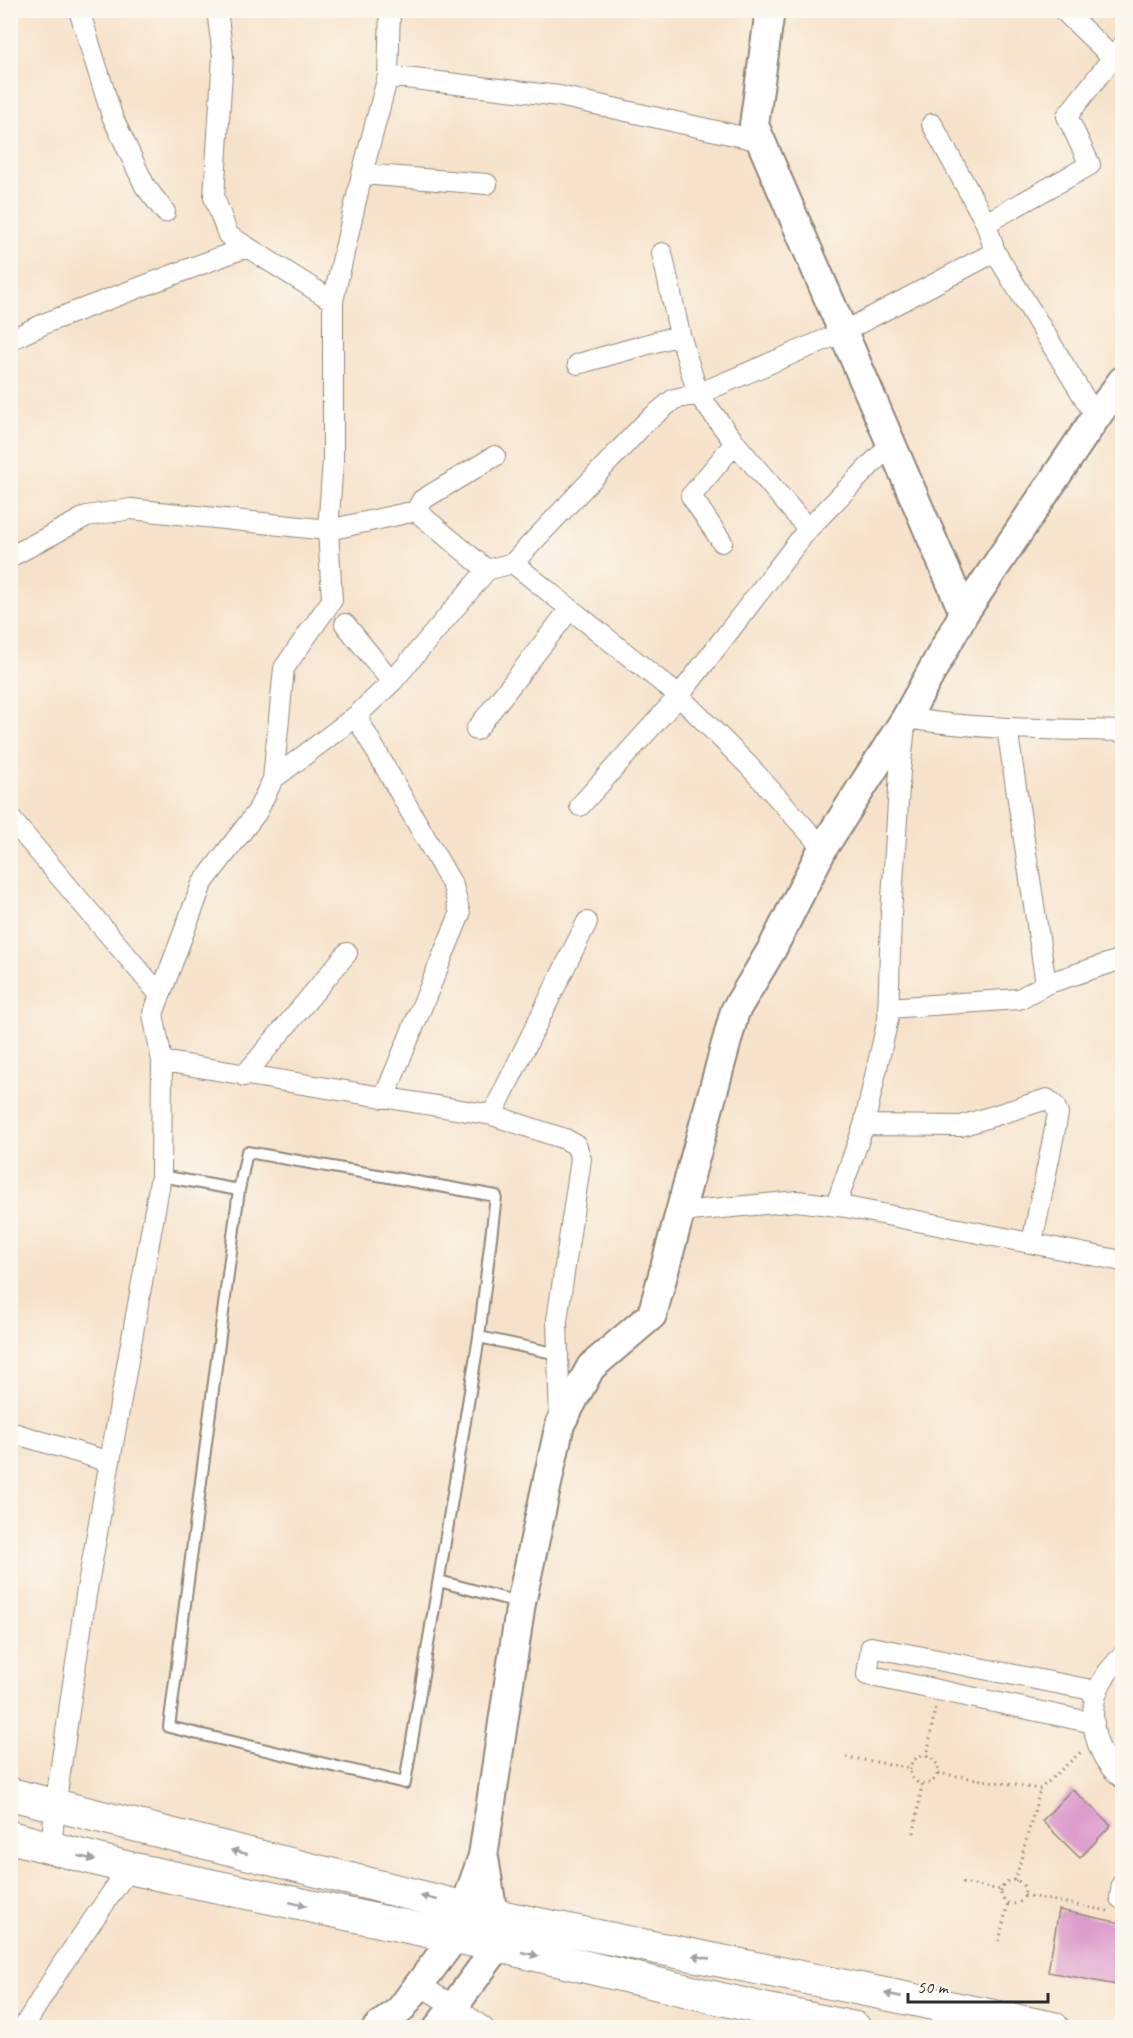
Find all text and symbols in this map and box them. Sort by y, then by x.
one-way arrow [230,1846,249,1856]
one-way arrow [78,1854,97,1863]
one-way arrow [419,1893,438,1902]
one-way arrow [289,1900,307,1910]
one-way arrow [521,1950,540,1959]
one-way arrow [692,1952,711,1961]
scale bar [908,1966,1048,2004]
text: 50 m [917,1976,950,1998]
one-way arrow [883,1990,902,2000]

